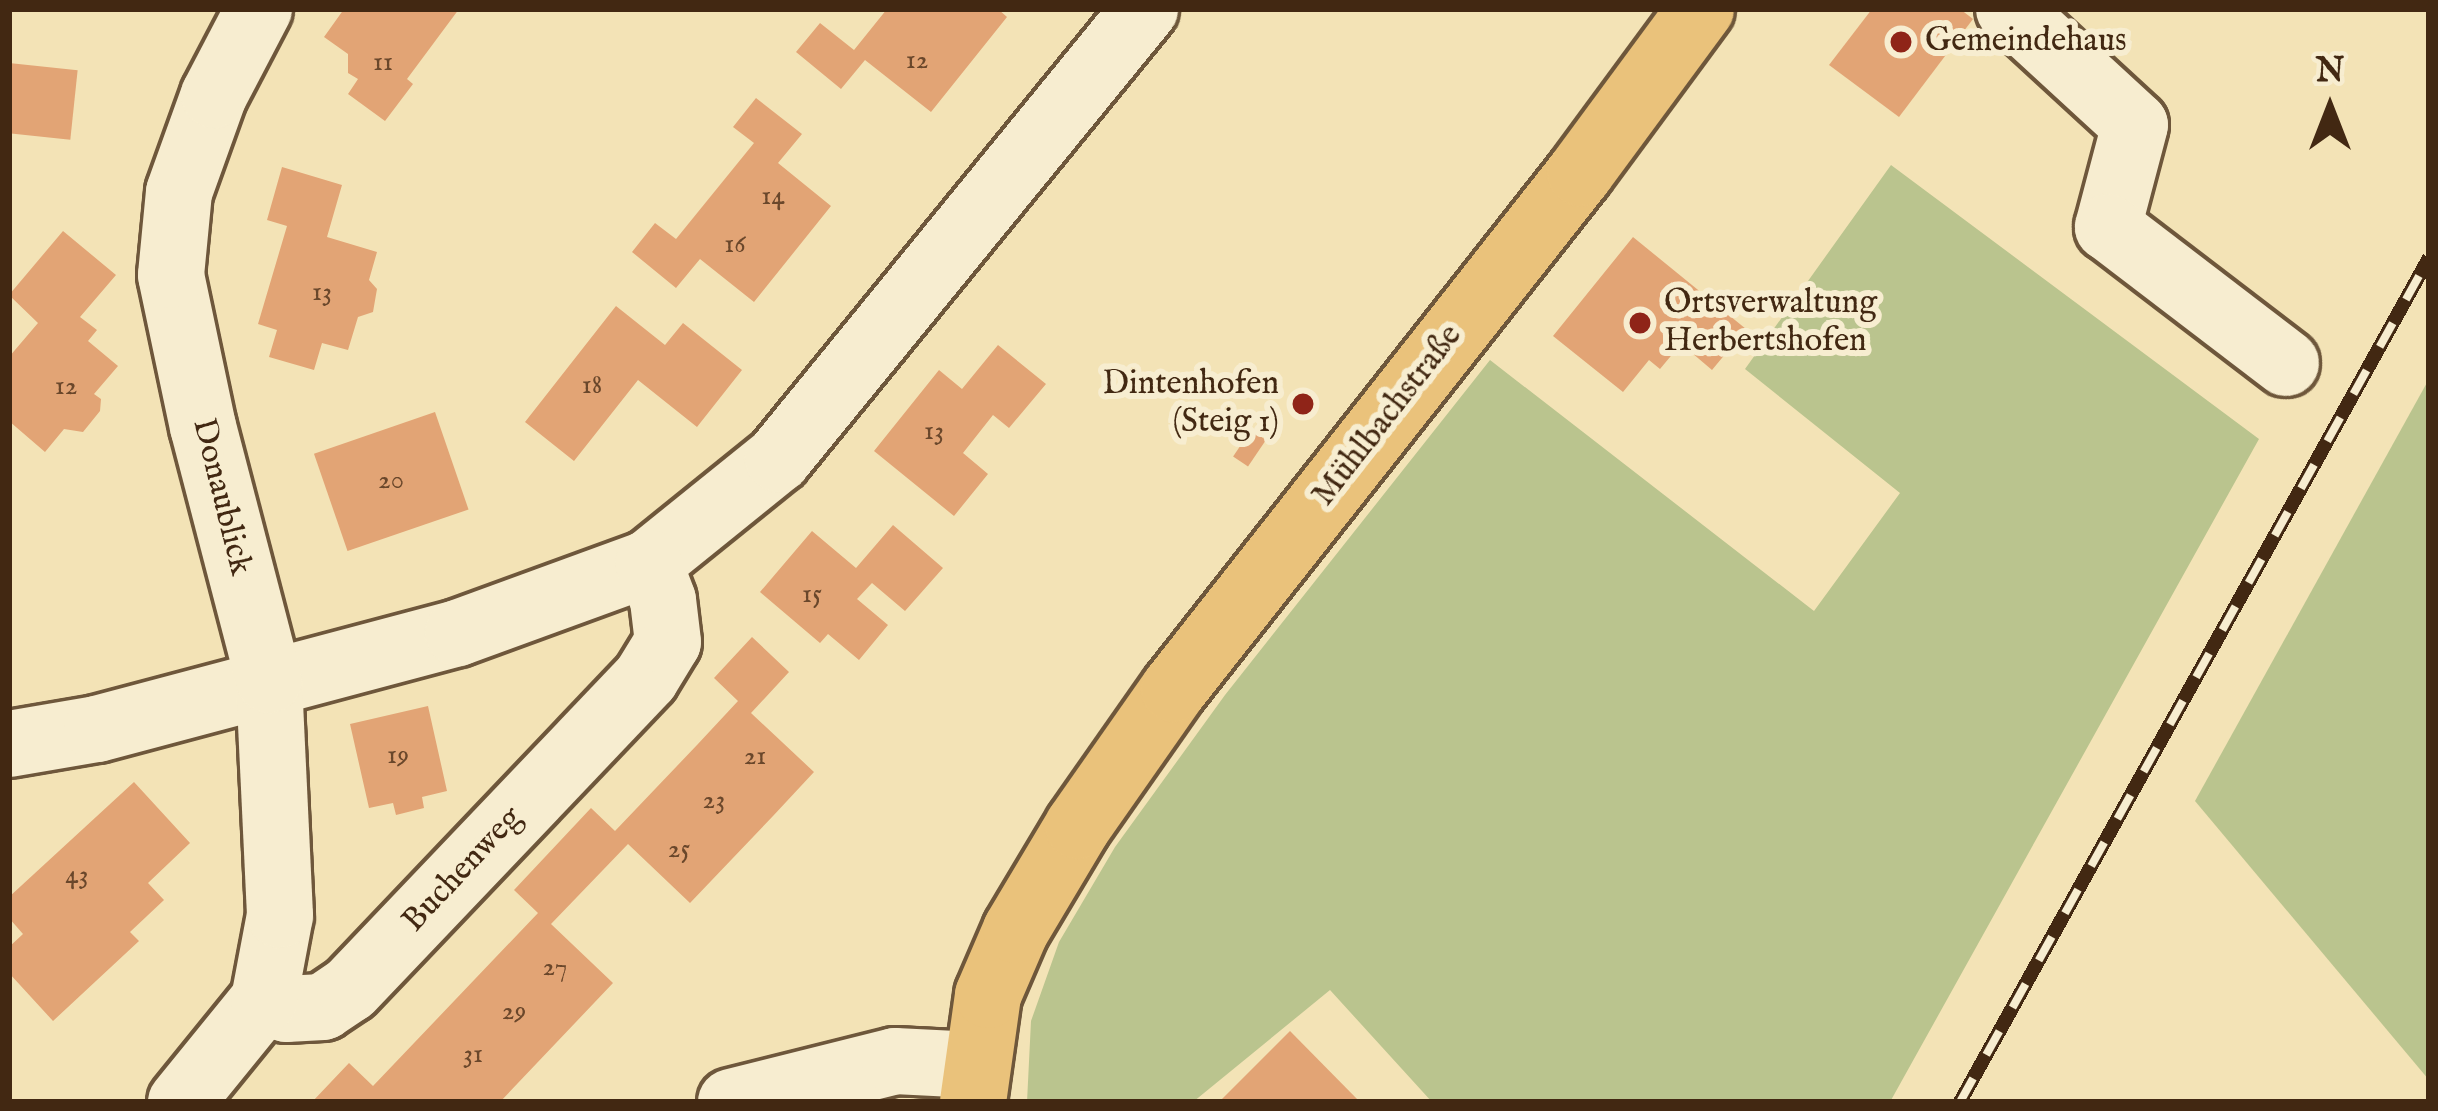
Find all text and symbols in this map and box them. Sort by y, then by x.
place label: Gemeindehaus [1925,22,2127,62]
marker: Gemeindehaus [1888,29,1914,55]
house number: 12 [906,46,928,78]
house number: 11 [373,48,393,80]
north arrow [2270,48,2390,168]
text: N [2316,51,2344,93]
house number: 14 [761,182,785,214]
house number: 16 [724,230,746,262]
house number: 13 [312,278,332,310]
place label: Ortsverwaltung Herbertshofen [1664,284,1877,362]
marker: Ortsverwaltung Herbertshofen [1627,310,1653,336]
street label: Mühlbachstraße [1305,317,1471,515]
place label: Dintenhofen (Steig 1) [1102,365,1279,443]
house number: 18 [582,371,602,403]
house number: 12 [55,372,77,404]
marker: Dintenhofen (Steig 1) [1290,391,1316,417]
street label: Donaublick [182,415,260,579]
house number: 13 [924,417,944,449]
house number: 20 [378,466,404,498]
house number: 15 [802,580,822,612]
house number: 19 [387,741,409,773]
house number: 21 [744,742,766,774]
house number: 23 [703,786,725,818]
street label: Buchenweg [395,799,531,941]
house number: 25 [668,835,690,867]
house number: 43 [65,861,89,893]
house number: 27 [543,953,567,985]
house number: 29 [502,997,526,1029]
house number: 31 [463,1040,483,1072]

